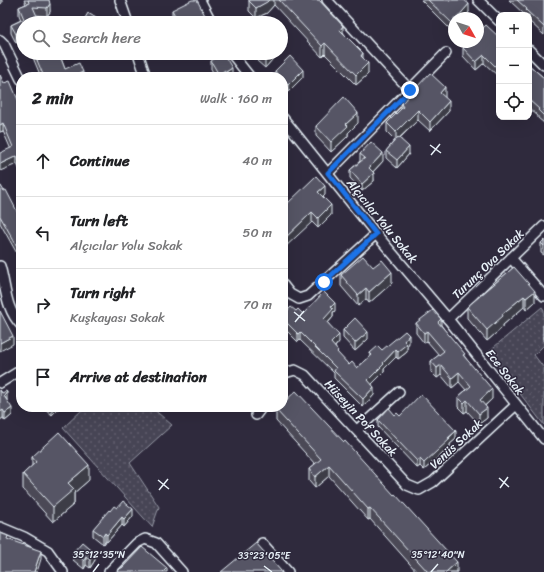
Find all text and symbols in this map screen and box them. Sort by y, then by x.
north arrow [448,12,484,48]
map controls [496,12,532,120]
button: + [496,12,532,48]
search box [16,16,288,60]
text: Search here [62,25,141,51]
icon: search [30,27,52,49]
button: − [496,48,532,84]
route end [401,81,419,99]
text: 2 min [32,83,73,113]
button: locate [496,84,532,120]
text: Walk · 160 m [200,87,272,110]
text: Continue [70,148,130,174]
text: 40 m [242,149,272,172]
icon: ahead [32,150,54,172]
street label: Alçıcılar Yolu Sokak [340,173,424,269]
text: Turn left [70,208,128,234]
text: 50 m [242,221,272,244]
icon: left [32,222,54,244]
street label: Turunç Ova Sokak [447,223,530,305]
text: Alçıcılar Yolu Sokak [70,234,183,257]
route start [315,273,333,291]
text: Turn right [70,280,135,306]
text: 70 m [243,293,272,316]
icon: right [32,294,54,316]
text: Kuşkayası Sokak [70,306,165,329]
street label: Ece Sokak [480,344,530,400]
text: Arrive at destination [70,364,207,390]
icon: arrive [32,366,54,388]
street label: Hüseyin Pof Sokak [319,374,403,462]
street label: Venüs Sokak [424,413,488,475]
text: 35°12'35"N [73,546,125,564]
text: 35°12'40"N [411,546,465,564]
text: 33°23'05"E [238,547,292,565]

